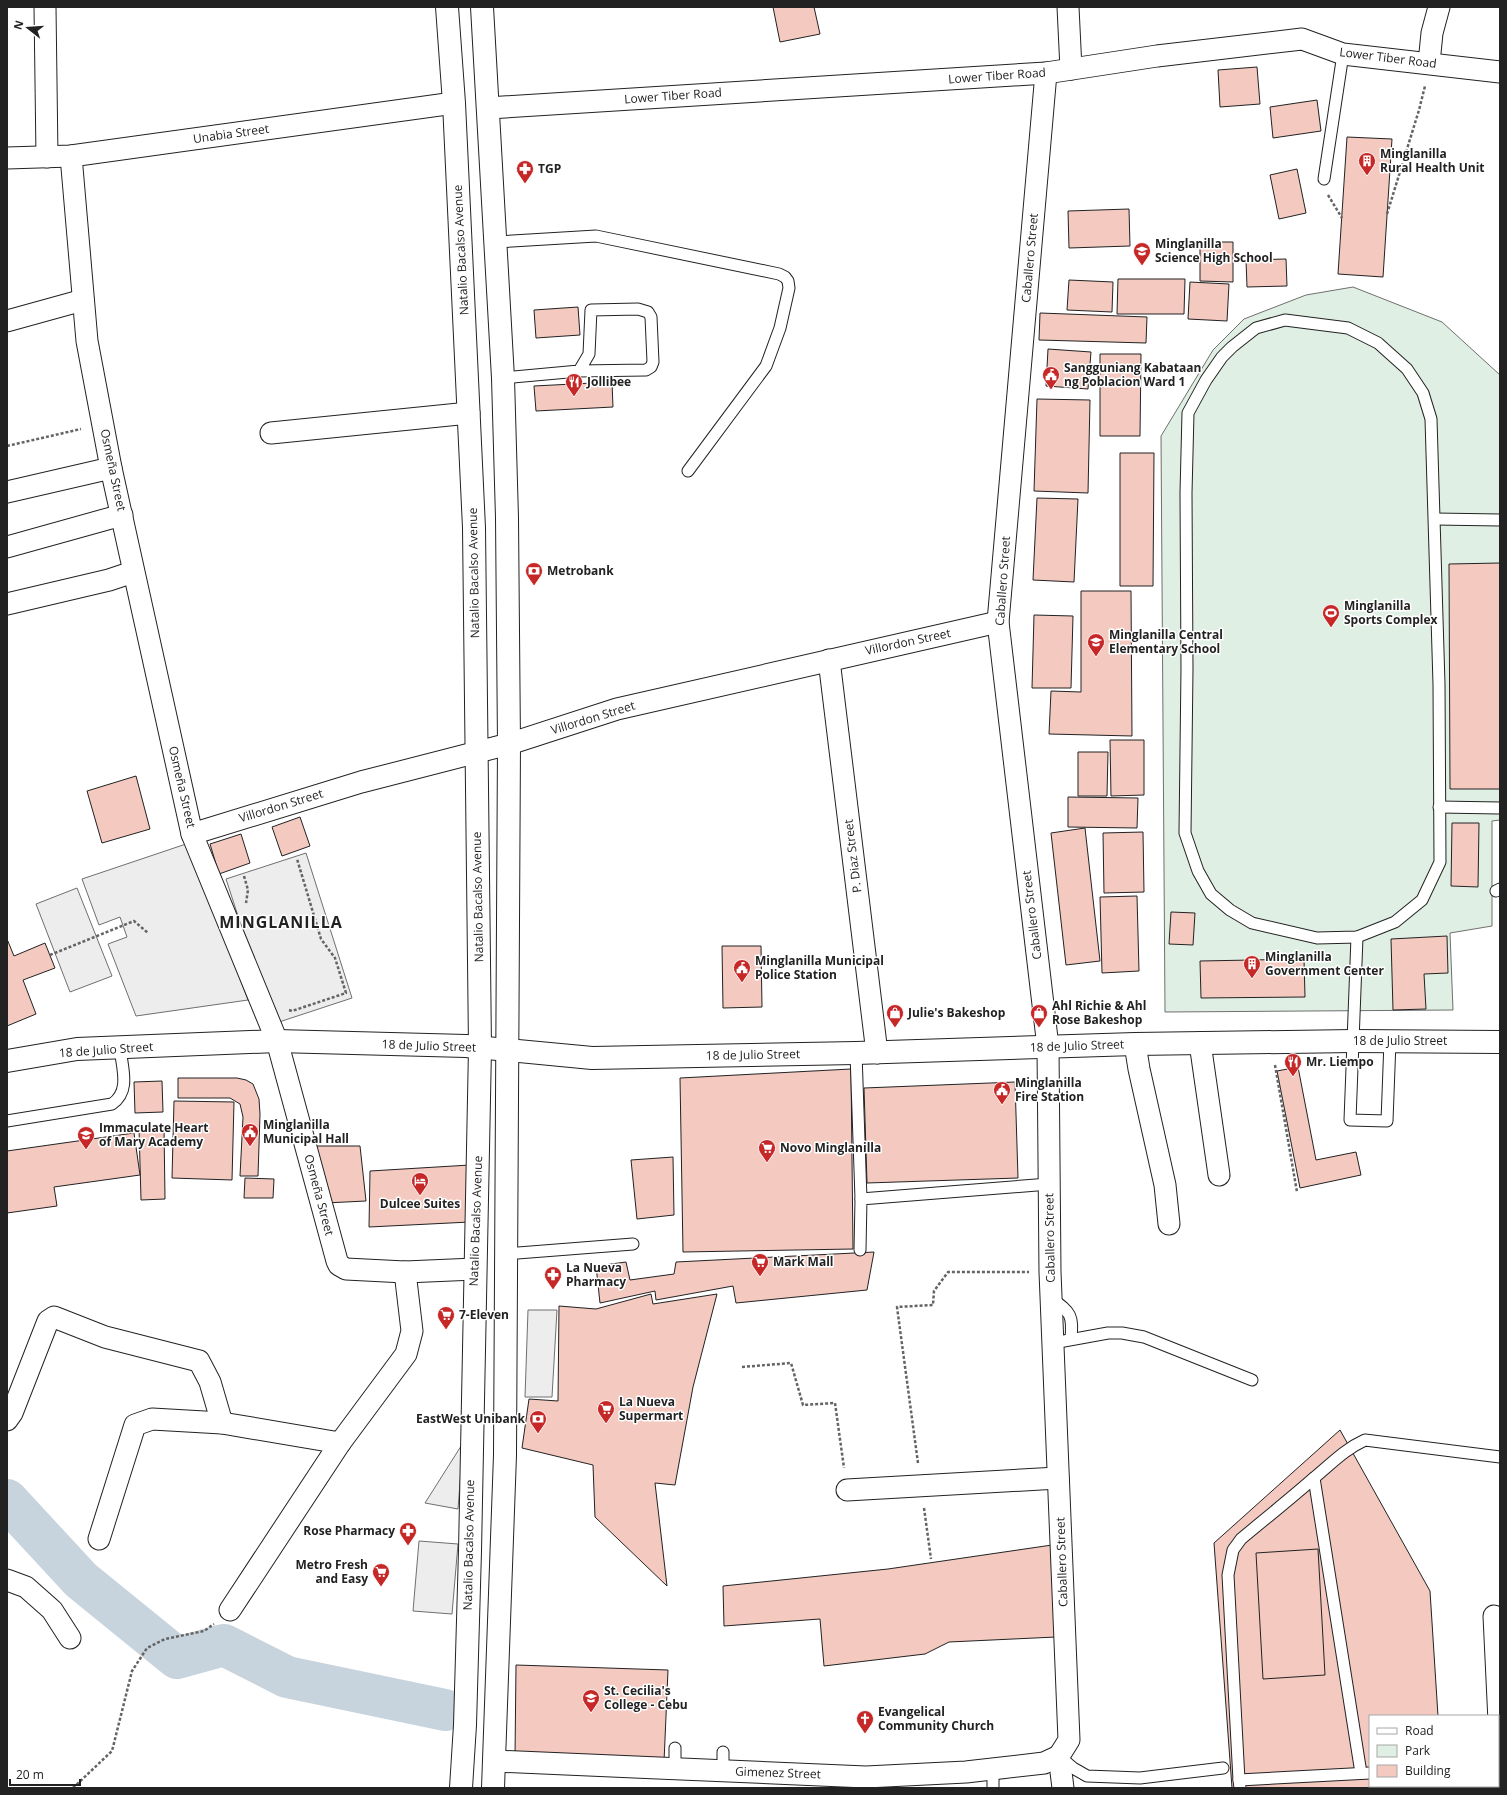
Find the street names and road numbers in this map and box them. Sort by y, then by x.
street label: Lower Tiber Road [1338,43,1438,72]
street label: Lower Tiber Road [948,64,1046,87]
street label: Lower Tiber Road [624,84,722,107]
street label: Unabia Street [192,120,270,147]
street label: Natalio Bacalso Avenue [449,184,472,316]
street label: Caballero Street [1017,212,1042,303]
street label: Osmeña Street [96,427,130,513]
street label: Natalio Bacalso Avenue [464,507,483,639]
street label: Caballero Street [991,536,1014,626]
street label: Villordon Street [864,624,952,659]
street label: Villordon Street [549,697,637,738]
street label: Osmeña Street [165,744,200,830]
street label: Villordon Street [237,785,325,826]
street label: P. Diaz Street [840,818,865,894]
street label: Natalio Bacalso Avenue [468,831,487,963]
street label: Caballero Street [1018,869,1045,961]
street label: 18 de Julio Street [1353,1032,1447,1049]
street label: 18 de Julio Street [381,1035,477,1056]
street label: 18 de Julio Street [1029,1035,1125,1056]
street label: 18 de Julio Street [58,1038,154,1061]
street label: 18 de Julio Street [706,1045,800,1064]
street label: Osmeña Street [300,1152,339,1237]
street label: Natalio Bacalso Avenue [465,1155,486,1287]
street label: Caballero Street [1040,1193,1059,1283]
street label: Natalio Bacalso Avenue [459,1479,478,1611]
street label: Caballero Street [1051,1517,1072,1607]
street label: Gimenez Street [735,1763,821,1782]

